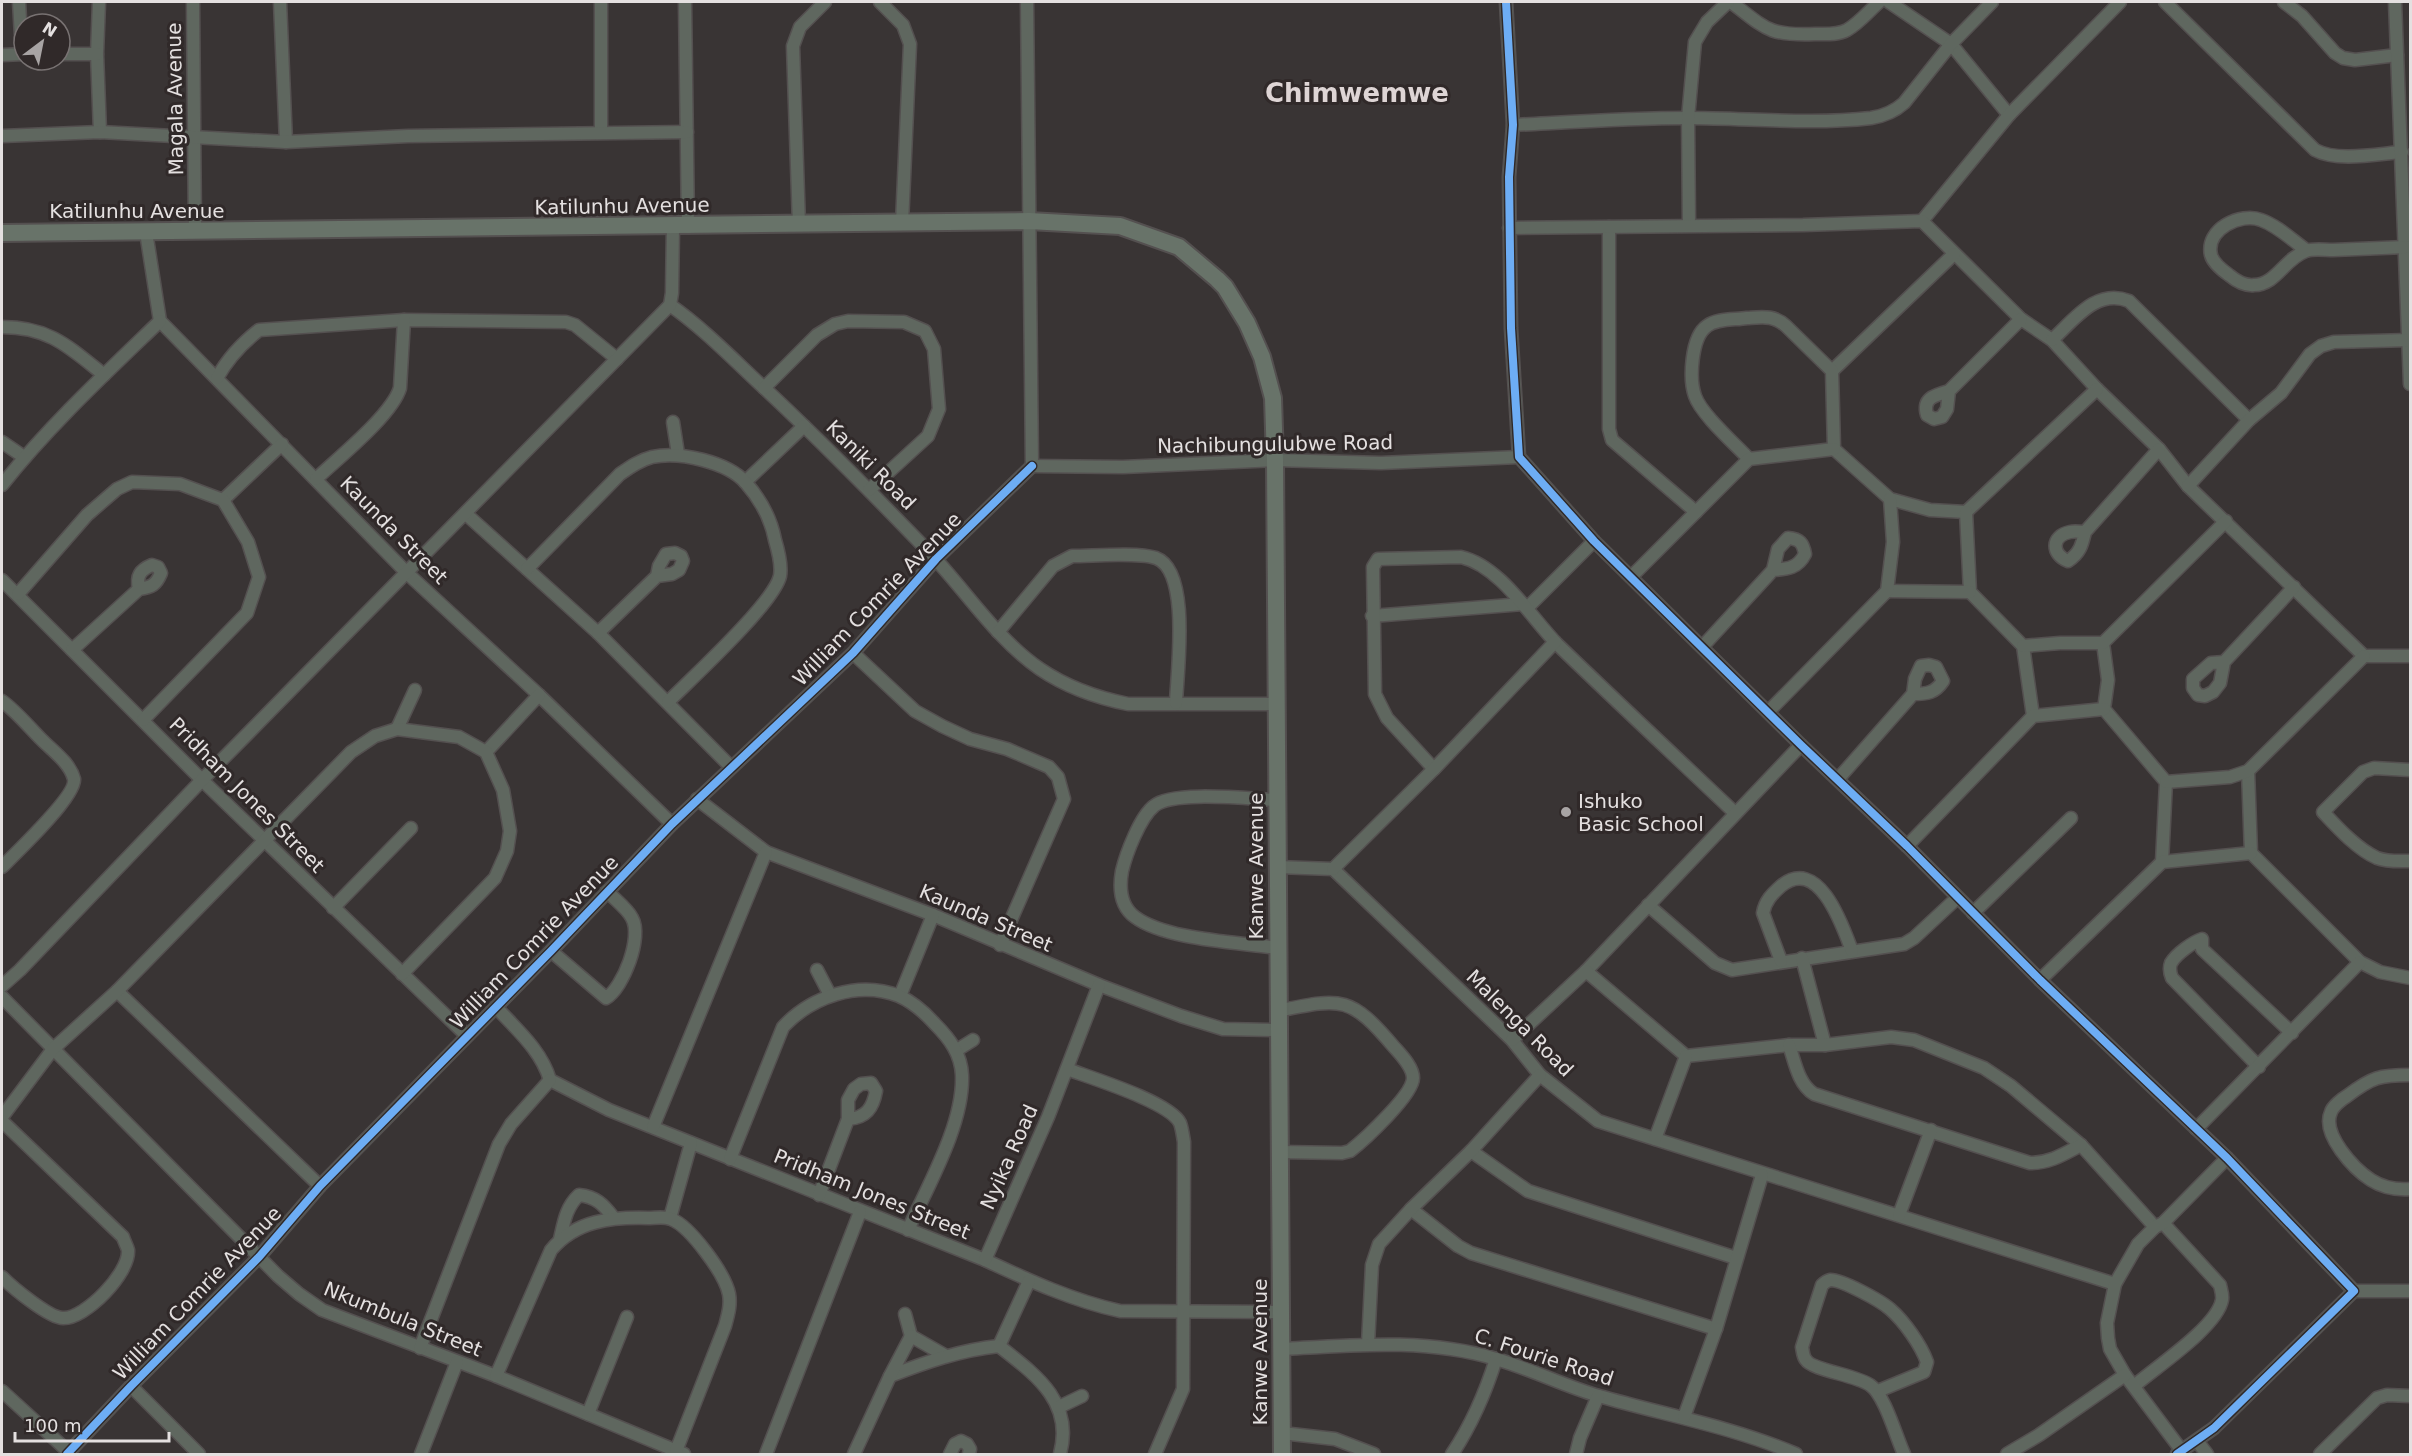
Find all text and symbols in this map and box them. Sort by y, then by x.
north arrow [12,12,72,72]
text: N [39,18,60,41]
street label: Magala Avenue [162,22,188,176]
district label: Chimwemwe [1265,78,1449,108]
street label: Katilunhu Avenue [534,192,710,220]
street label: Katilunhu Avenue [49,199,225,223]
street label: Kaniki Road [821,415,921,515]
street label: Nachibungulubwe Road [1157,430,1393,458]
street label: Kaunda Street [335,471,453,589]
street label: William Comrie Avenue [788,507,966,691]
street label: Pridham Jones Street [164,712,330,878]
place label: Ishuko Basic School [1578,789,1704,836]
street label: Kanwe Avenue [1244,792,1268,940]
marker: Ishuko Basic School [1559,805,1573,819]
street label: William Comrie Avenue [445,850,623,1034]
street label: Kaunda Street [916,879,1056,957]
street label: Malenga Road [1461,964,1579,1082]
street label: Nyika Road [975,1101,1043,1213]
street label: Pridham Jones Street [770,1144,974,1244]
street label: William Comrie Avenue [108,1201,286,1385]
street label: Nkumbula Street [320,1276,486,1362]
street label: Kanwe Avenue [1248,1278,1272,1426]
street label: C. Fourie Road [1471,1323,1617,1391]
scale bar [15,1405,170,1443]
text: 100 m [24,1415,82,1436]

